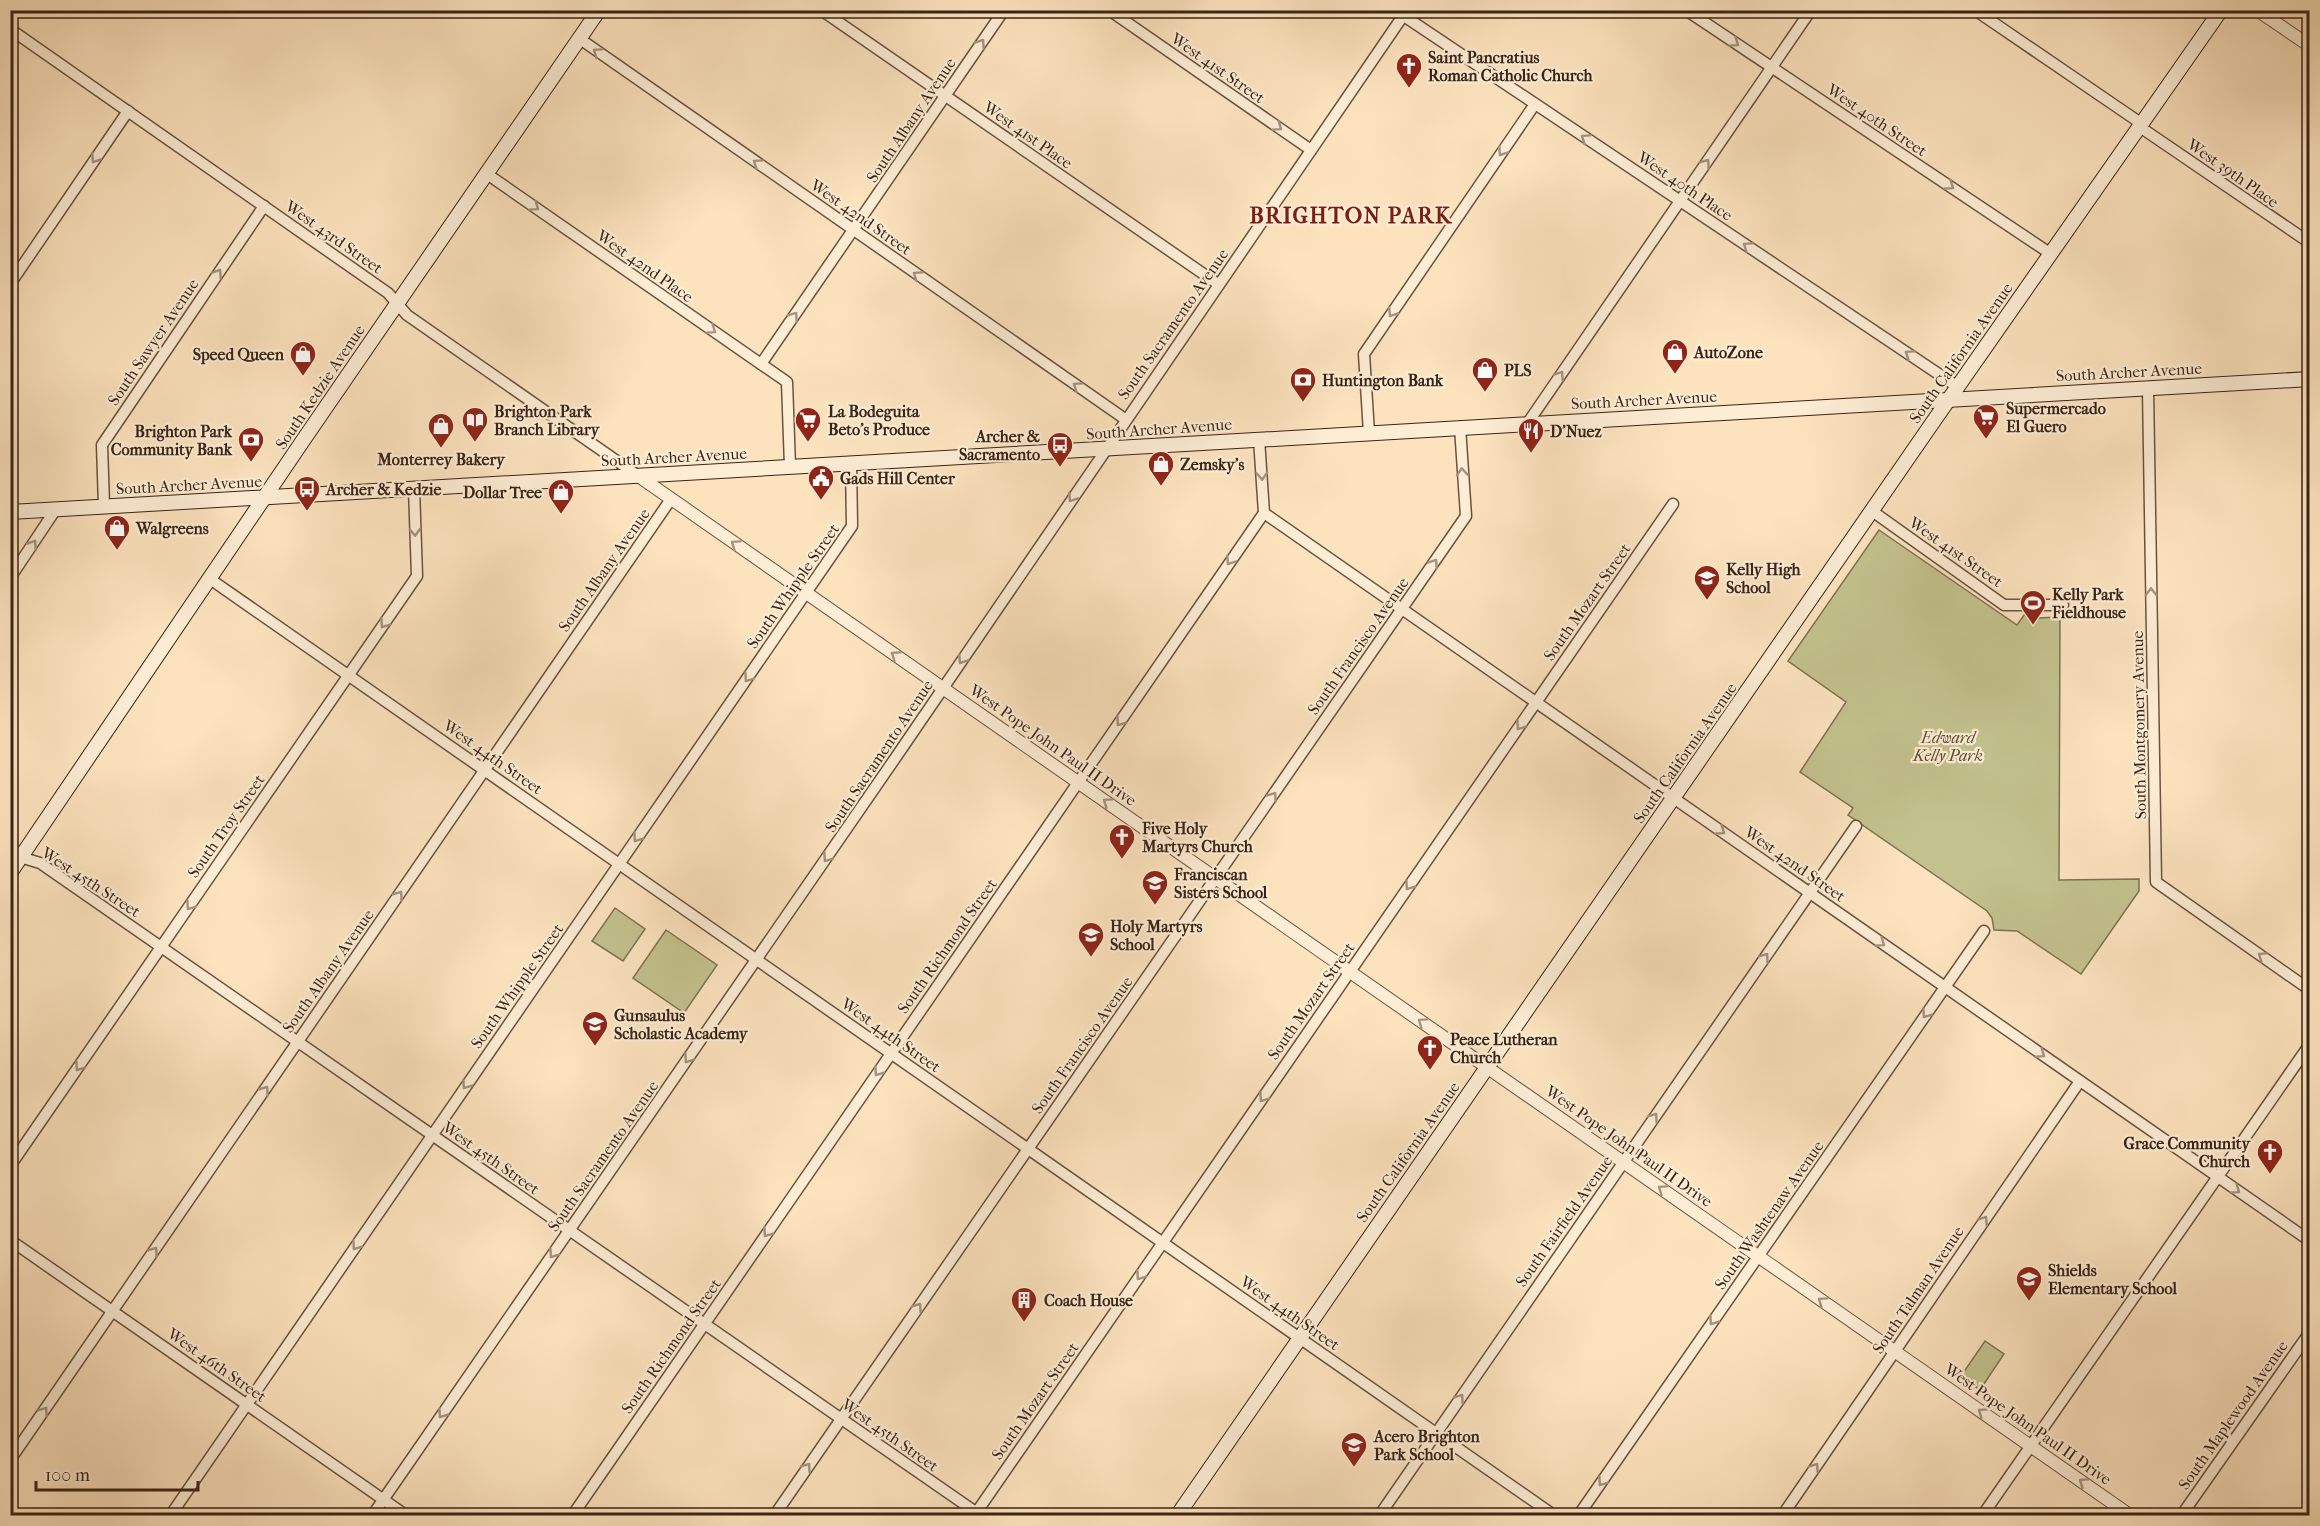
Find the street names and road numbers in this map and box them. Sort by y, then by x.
street label: West 41st Street [1167,28,1269,108]
street label: South Albany Avenue [862,54,960,186]
street label: West 40th Street [1823,79,1931,161]
street label: West 41st Place [979,97,1076,173]
street label: West 39th Place [2183,134,2282,212]
street label: West 40th Place [1633,147,1736,225]
street label: West 42nd Street [806,175,915,259]
street label: West 43rd Street [281,196,387,278]
street label: West 42nd Place [592,225,697,306]
street label: South Sacramento Avenue [1114,245,1232,403]
street label: South Sawyer Avenue [104,275,202,409]
street label: South California Avenue [1905,279,2017,427]
street label: South Kedzie Avenue [271,321,369,453]
street label: South Archer Avenue [2056,359,2203,385]
street label: South Archer Avenue [1571,387,1718,413]
street label: South Archer Avenue [1085,414,1233,444]
street label: South Archer Avenue [601,444,748,470]
street label: South Archer Avenue [116,472,263,498]
street label: South Albany Avenue [554,505,654,635]
street label: West 41st Street [1905,512,2007,592]
street label: South Whipple Street [743,520,843,652]
street label: South Mozart Street [1539,540,1635,664]
street label: South Francisco Avenue [1303,574,1413,718]
street label: South Montgomery Avenue [2128,630,2150,820]
street label: South Sacramento Avenue [821,676,937,836]
street label: South California Avenue [1629,679,1741,827]
street label: West Pope John Paul II Drive [965,680,1140,810]
street label: West 44th Street [439,715,547,798]
street label: South Troy Street [183,771,269,881]
street label: West 42nd Street [1740,822,1849,906]
street label: West 45th Street [37,842,144,921]
street label: South Richmond Street [893,875,1001,1017]
street label: South Albany Avenue [278,906,378,1036]
street label: South Whipple Street [467,920,567,1052]
street label: South Mozart Street [1263,939,1359,1063]
street label: South Francisco Avenue [1027,973,1137,1117]
street label: West 44th Street [837,993,945,1076]
street label: South Sacramento Avenue [544,1077,662,1235]
street label: South California Avenue [1352,1078,1464,1226]
street label: West Pope John Paul II Drive [1541,1081,1716,1211]
street label: West 45th Street [438,1117,543,1199]
street label: South Washtenaw Avenue [1710,1137,1828,1293]
street label: South Fairfield Avenue [1512,1152,1616,1290]
street label: South Talman Avenue [1868,1223,1968,1357]
street label: West 44th Street [1236,1271,1344,1354]
street label: South Richmond Street [617,1275,725,1417]
street label: West 46th Street [163,1323,270,1406]
street label: South Maplewood Avenue [2174,1337,2292,1493]
street label: South Mozart Street [987,1339,1083,1463]
street label: West Pope John Paul II Drive [1940,1359,2115,1489]
street label: West 45th Street [837,1394,942,1476]

